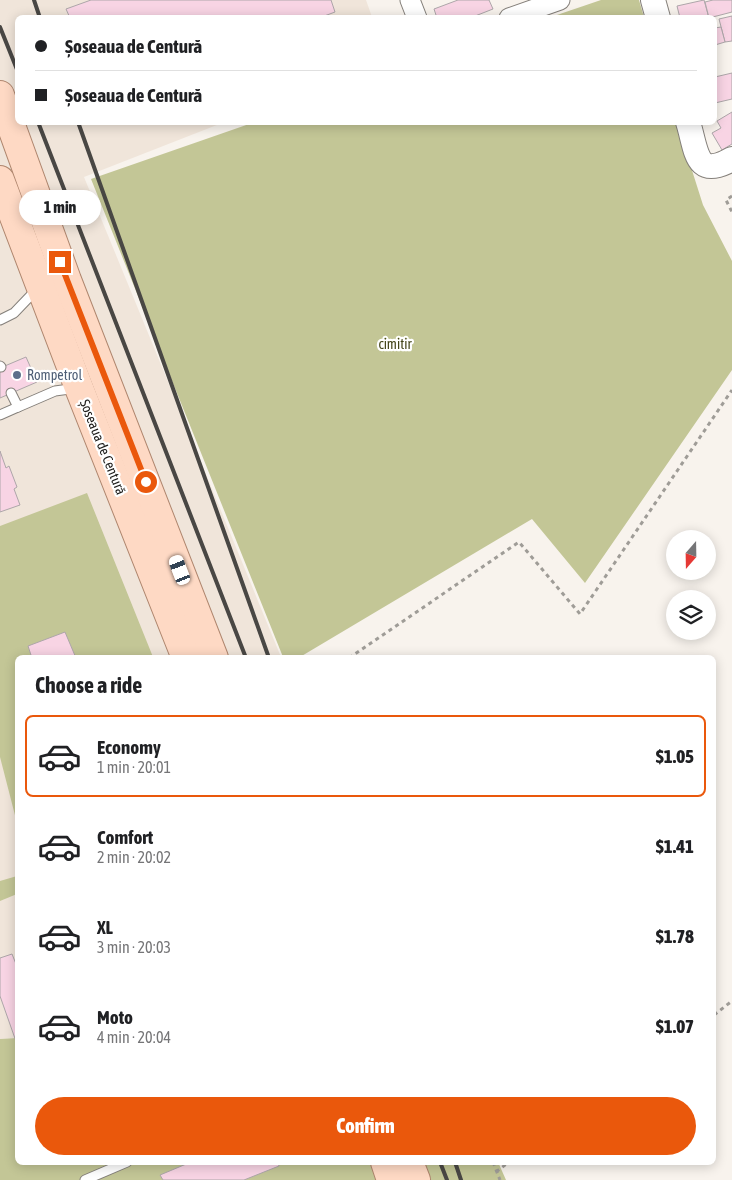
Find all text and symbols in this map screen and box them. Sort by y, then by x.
text: Șoseaua de Centură [65,35,202,57]
text: Șoseaua de Centură [65,84,202,106]
callout: 1 min [19,190,101,224]
text: 1 min [44,198,76,216]
route end [49,251,71,273]
park label: cimitir [378,336,412,352]
place label: Rompetrol [27,367,82,383]
marker: Rompetrol [11,369,23,381]
street label: Șoseaua de Centură [77,397,129,497]
route start [135,471,157,493]
north arrow [666,530,716,580]
map controls [666,530,716,640]
car [167,553,192,587]
button: layers [666,590,716,640]
text: Choose a ride [35,672,142,698]
icon: car [37,734,82,779]
text: Economy [97,736,161,758]
text: $1.05 [656,745,694,767]
text: 1 min · 20:01 [97,758,171,776]
icon: car [37,824,82,869]
text: Comfort [97,826,153,848]
text: $1.41 [656,835,694,857]
text: 2 min · 20:02 [97,848,171,866]
icon: car [37,914,82,959]
text: XL [97,916,113,938]
text: $1.78 [656,925,694,947]
text: 3 min · 20:03 [97,938,171,956]
icon: car [37,1004,82,1049]
text: Moto [97,1006,133,1028]
text: $1.07 [656,1015,694,1037]
text: 4 min · 20:04 [97,1028,171,1046]
button: Confirm [35,1097,696,1155]

